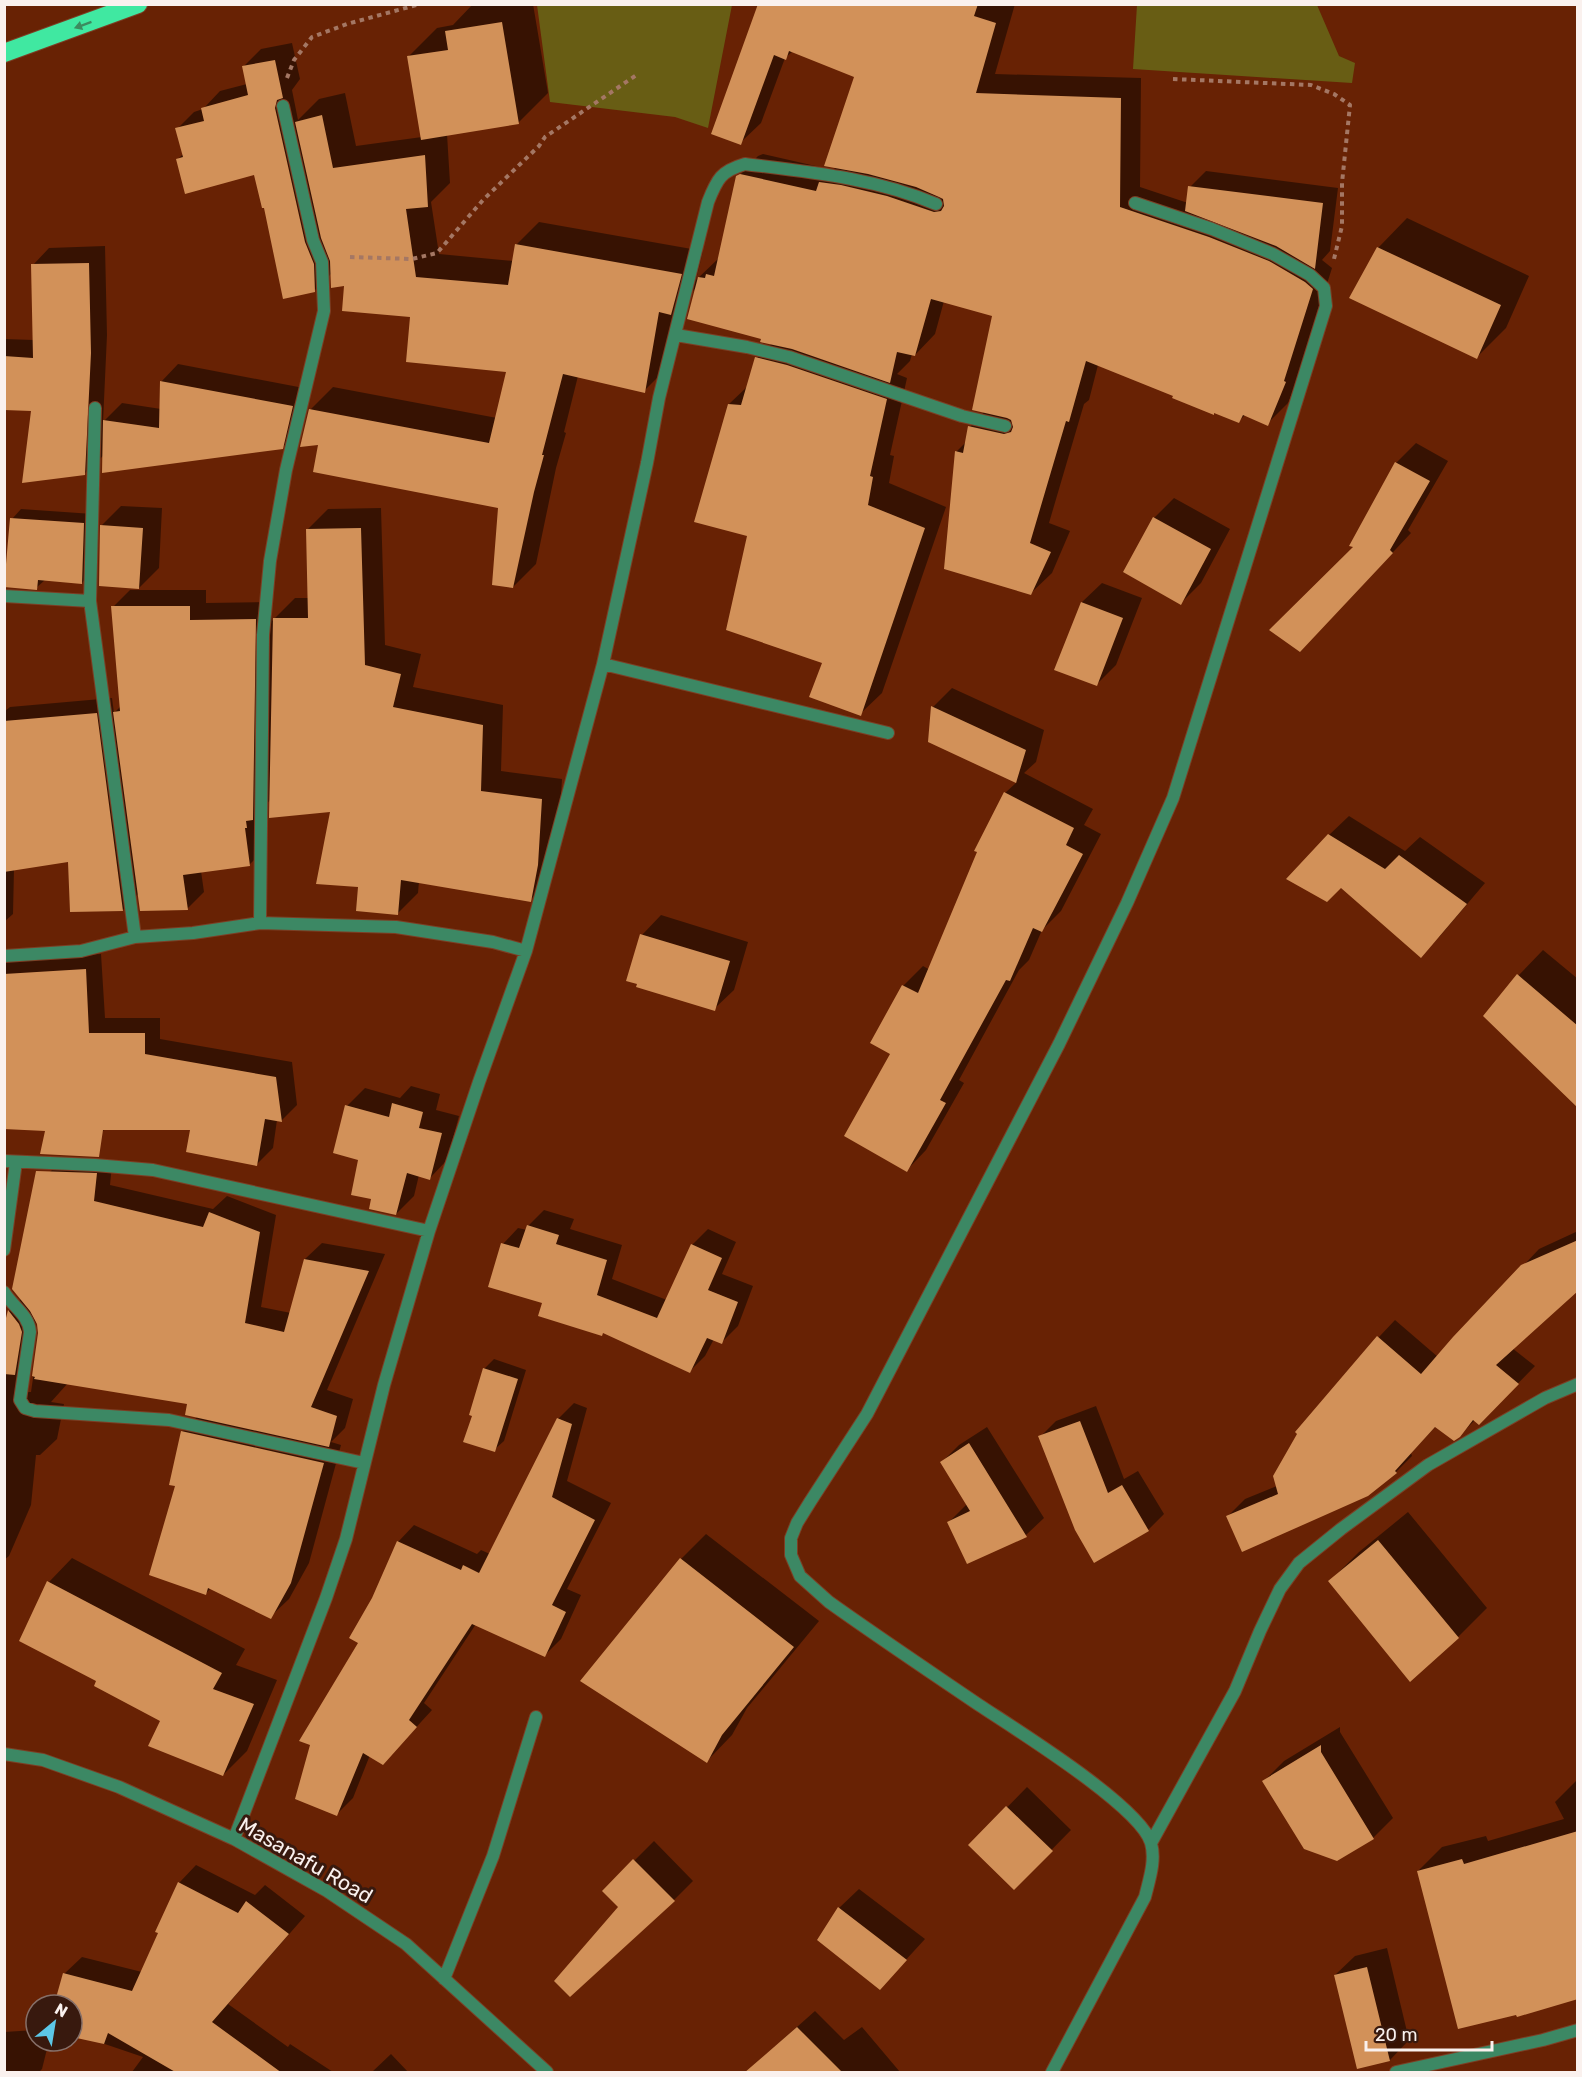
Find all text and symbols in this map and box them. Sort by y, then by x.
one-way arrow [74,20,92,30]
street label: Masanafu Road [235,1812,377,1908]
north arrow [24,1993,84,2053]
text: N [52,1999,71,2022]
scale bar [1366,2014,1492,2052]
text: 20 m [1375,2024,1417,2046]

